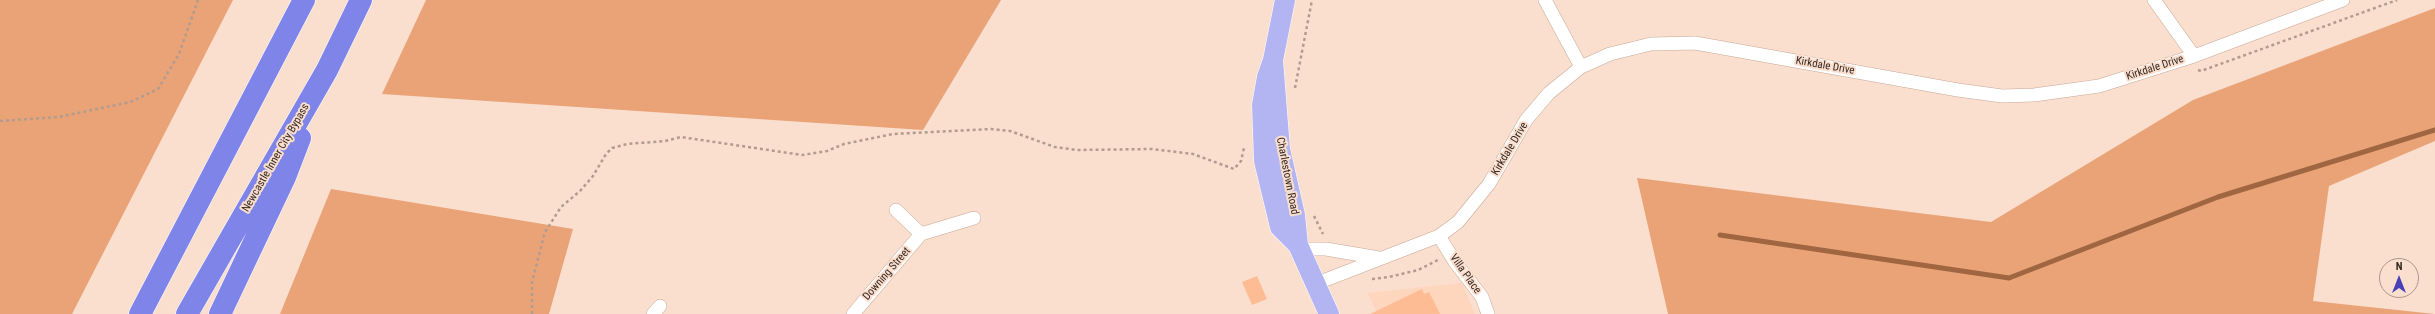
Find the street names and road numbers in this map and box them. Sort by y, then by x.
street label: Kirkdale Drive [2125,53,2185,83]
street label: Kirkdale Drive [1795,54,1855,78]
street label: Newcastle Inner City Bypass [240,102,312,214]
street label: Kirkdale Drive [1489,120,1531,178]
street label: Charlestown Road [1273,136,1301,216]
street label: Downing Street [860,245,914,303]
street label: Villa Place [1446,252,1484,296]

